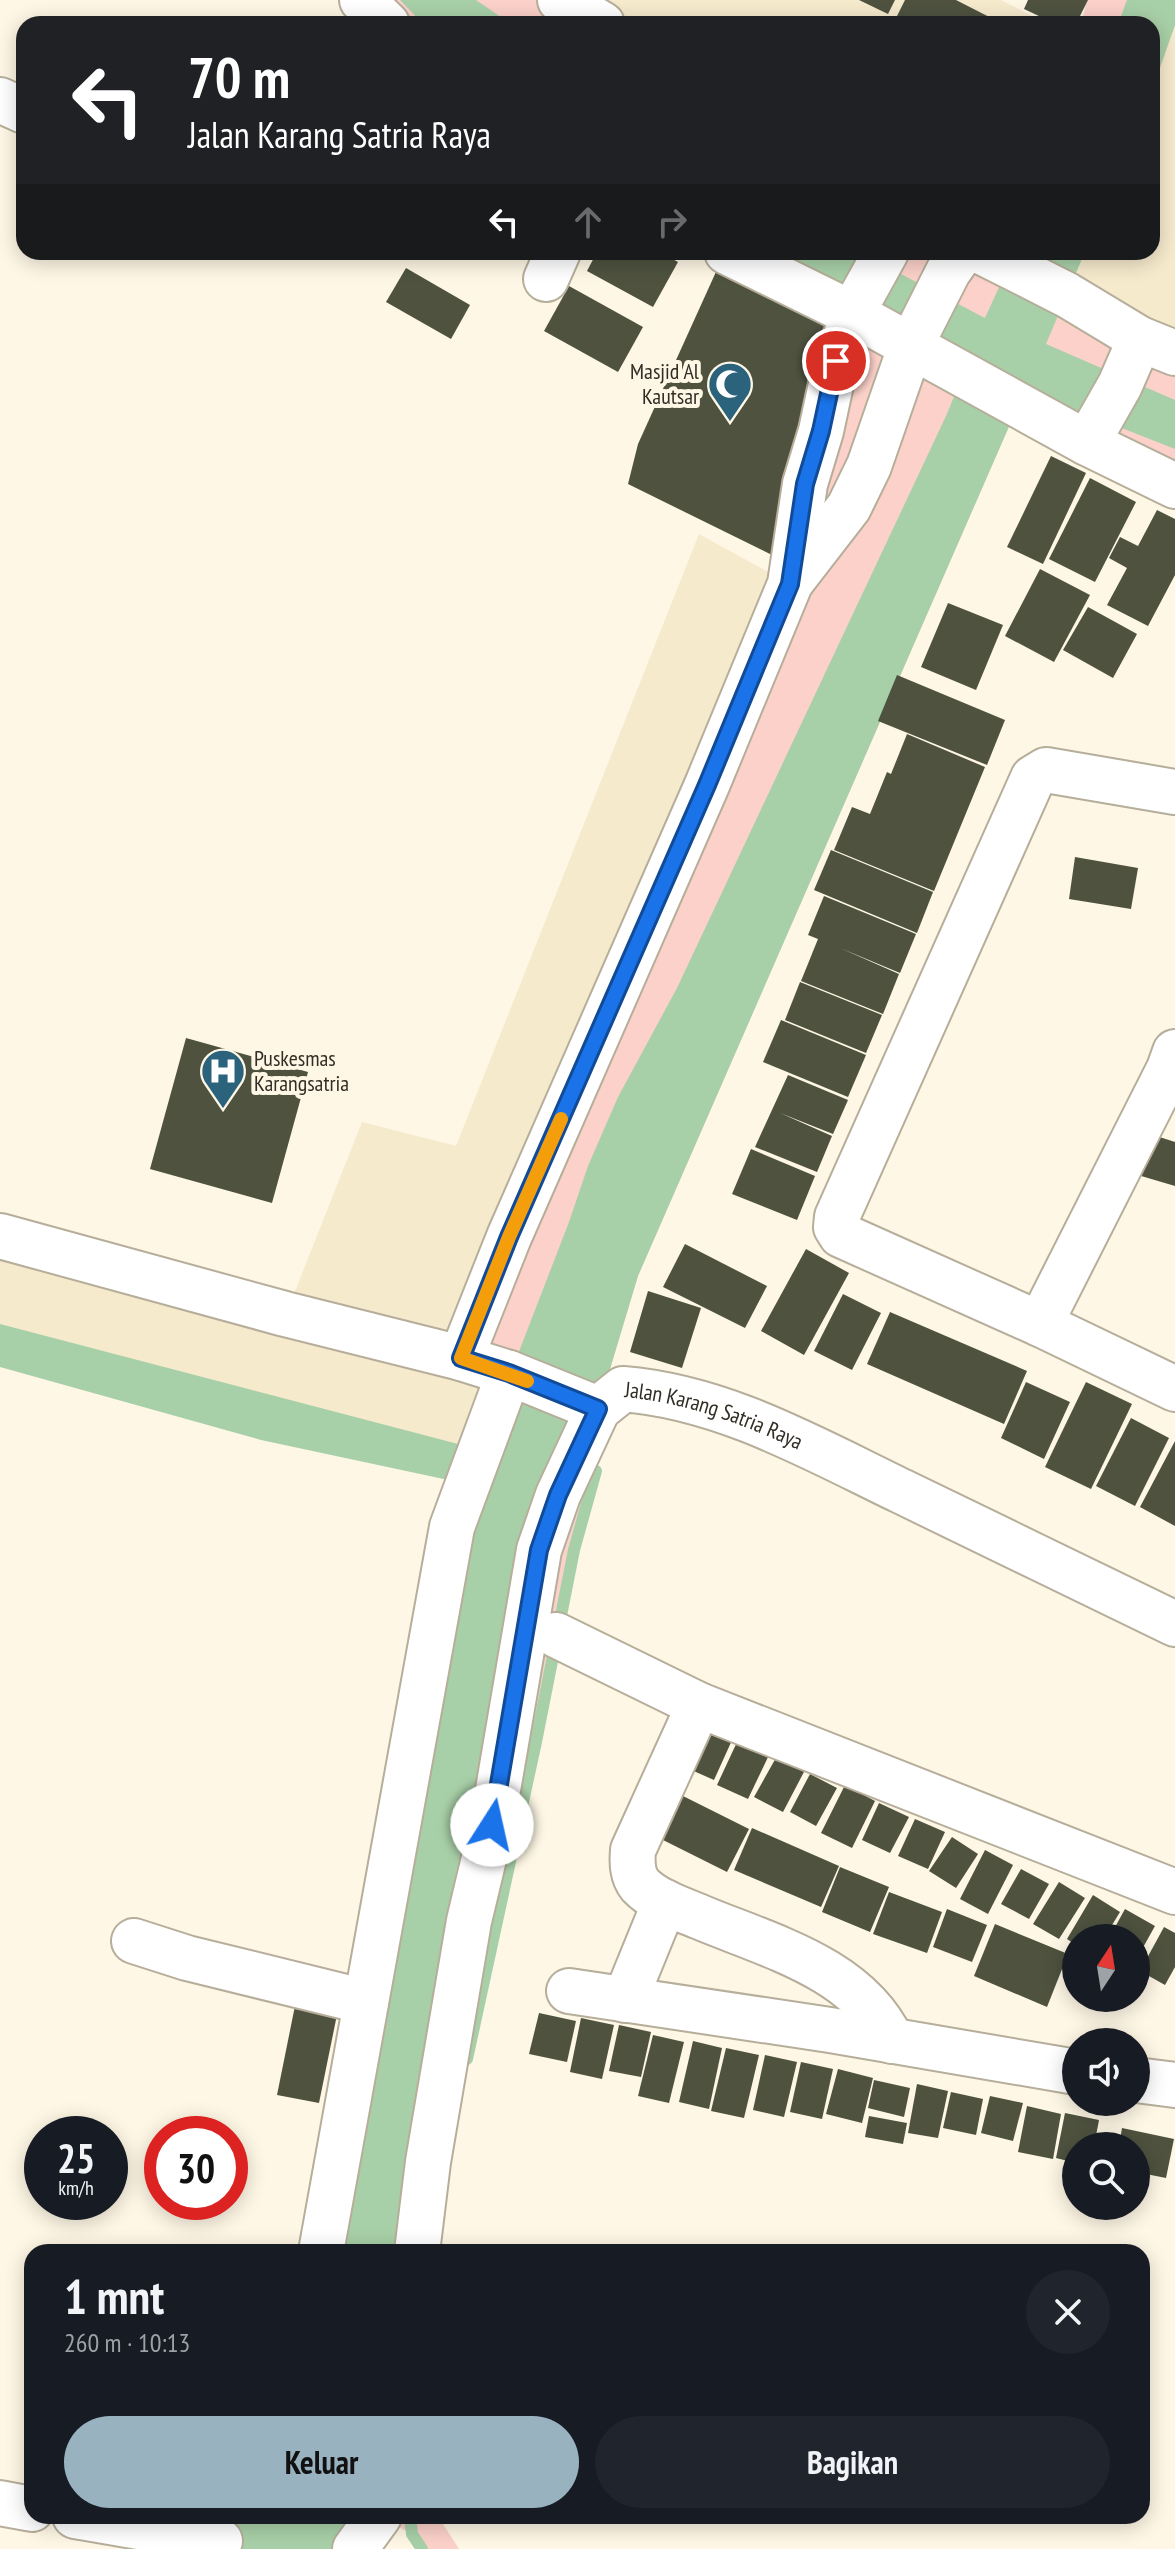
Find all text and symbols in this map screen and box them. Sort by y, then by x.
text: 70 m [188,41,290,113]
icon: left [56,48,160,152]
text: Jalan Karang Satria Raya [188,111,491,158]
icon: left [482,200,526,244]
icon: ahead [566,200,610,244]
icon: right [650,200,694,244]
pin [802,327,870,395]
icon: arrive [814,339,858,383]
place label: Masjid Al Kautsar [630,357,700,410]
mosque icon: Masjid Al Kautsar [706,360,754,423]
place label: Puskesmas Karangsatria [254,1044,349,1097]
hospital icon: Puskesmas Karangsatria [199,1047,247,1110]
street label: Jalan Karang Satria Raya [623,1375,807,1455]
position arrow [450,1783,534,1867]
north arrow [1062,1924,1150,2012]
map controls [1062,1924,1150,2220]
button: sound [1062,2028,1150,2116]
speed limit sign: 30 [144,2116,248,2220]
text: 25 [57,2132,95,2184]
button: search [1062,2132,1150,2220]
text: km/h [58,2175,94,2201]
text: 1 mnt [64,2265,164,2327]
button: close [1026,2270,1110,2354]
text: 260 m · 10:13 [64,2326,190,2359]
button: Keluar [64,2416,579,2508]
button: Bagikan [595,2416,1110,2508]

